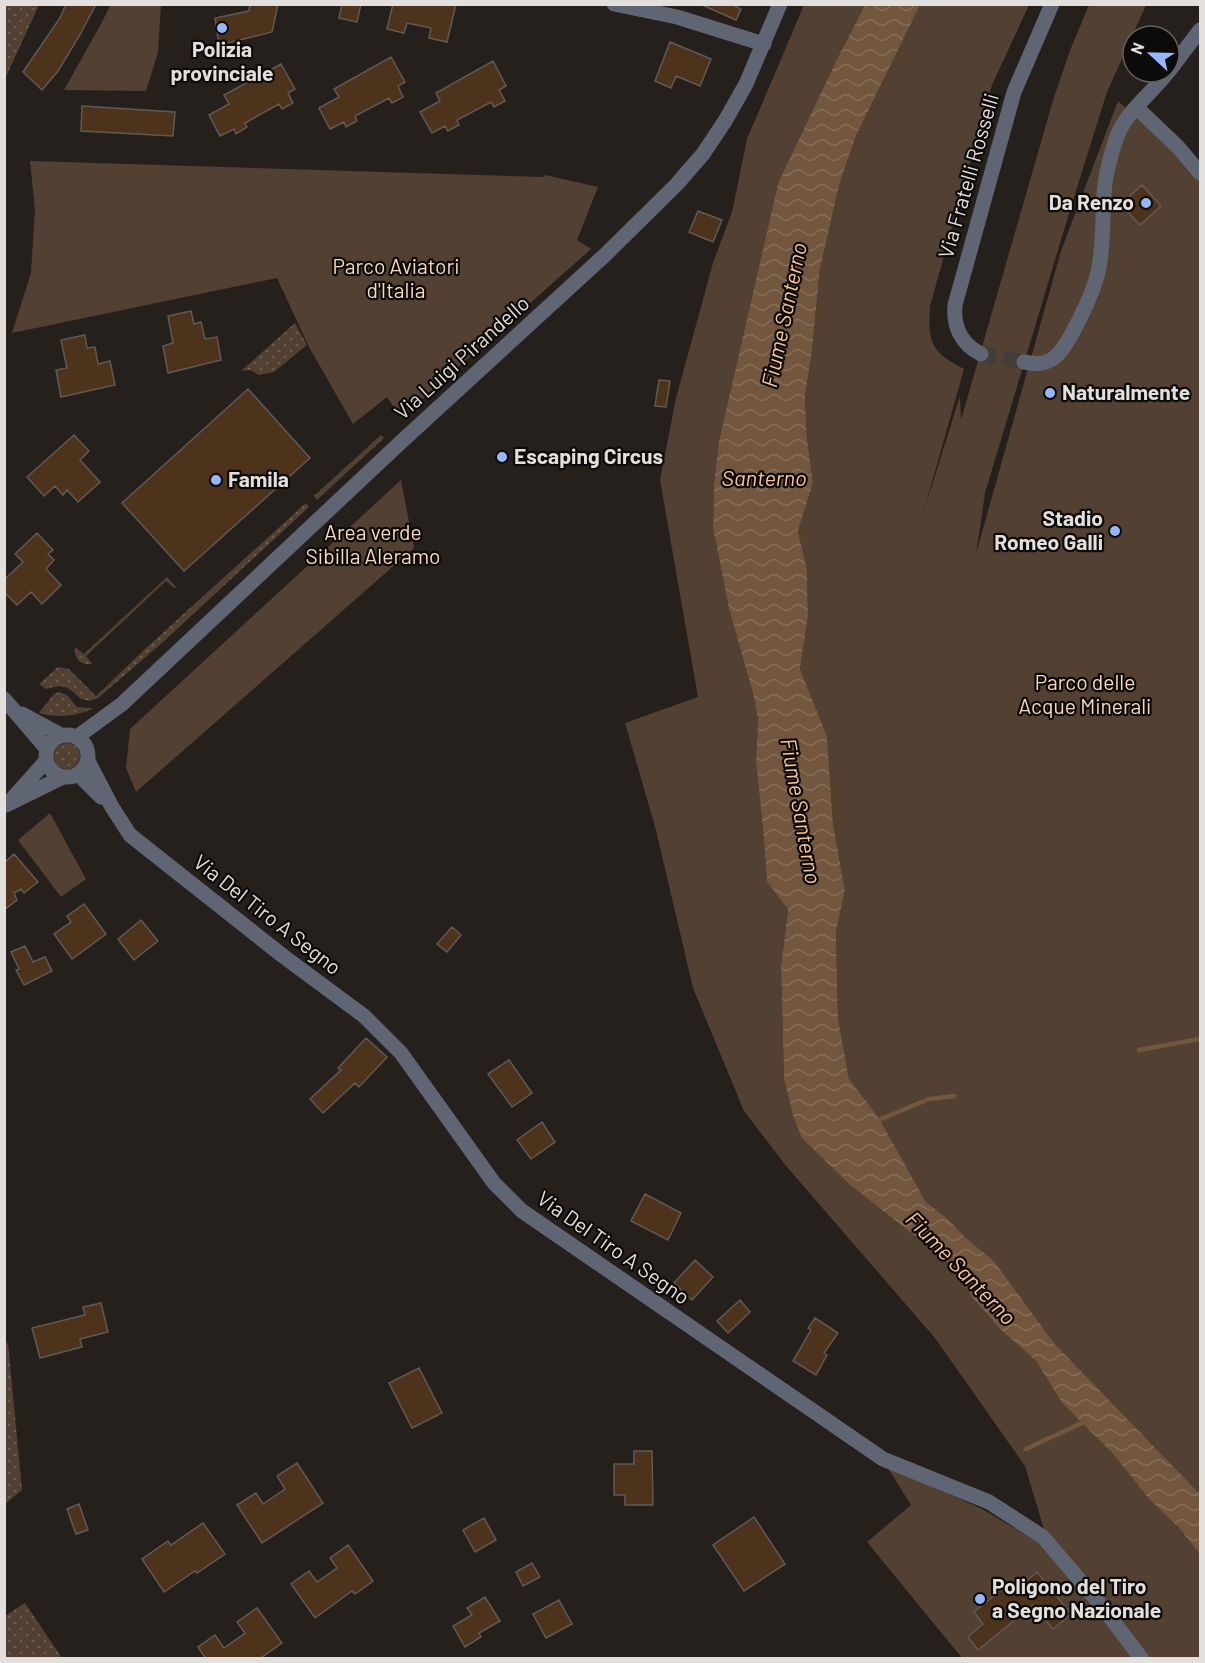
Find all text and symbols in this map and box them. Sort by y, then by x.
marker: Polizia provinciale [215,21,229,35]
north arrow [1121,24,1181,84]
place label: Polizia provinciale [171,36,273,85]
text: N [1126,40,1147,57]
street label: Via Fratelli Rosselli [932,90,1003,261]
place label: Da Renzo [1049,189,1134,214]
marker: Da Renzo [1139,196,1153,210]
water label: Fiume Santerno [755,240,811,390]
park label: Parco Aviatori d'Italia [332,253,460,302]
street label: Via Luigi Pirandello [388,290,534,424]
place label: Naturalmente [1062,379,1190,404]
marker: Naturalmente [1043,386,1057,400]
place label: Escaping Circus [514,443,663,468]
marker: Escaping Circus [495,450,509,464]
water label: Santerno [721,464,807,490]
place label: Famila [228,466,289,491]
marker: Famila [209,473,223,487]
place label: Stadio Romeo Galli [994,505,1103,554]
park label: Area verde Sibilla Aleramo [306,519,440,568]
marker: Stadio Romeo Galli [1108,524,1122,538]
park label: Parco delle Acque Minerali [1019,669,1151,718]
water label: Fiume Santerno [776,736,828,886]
street label: Via Del Tiro A Segno [189,848,347,979]
street label: Via Del Tiro A Segno [533,1185,695,1309]
water label: Fiume Santerno [901,1205,1022,1329]
place label: Poligono del Tiro a Segno Nazionale [992,1573,1161,1622]
marker: Poligono del Tiro a Segno Nazionale [973,1592,987,1606]

